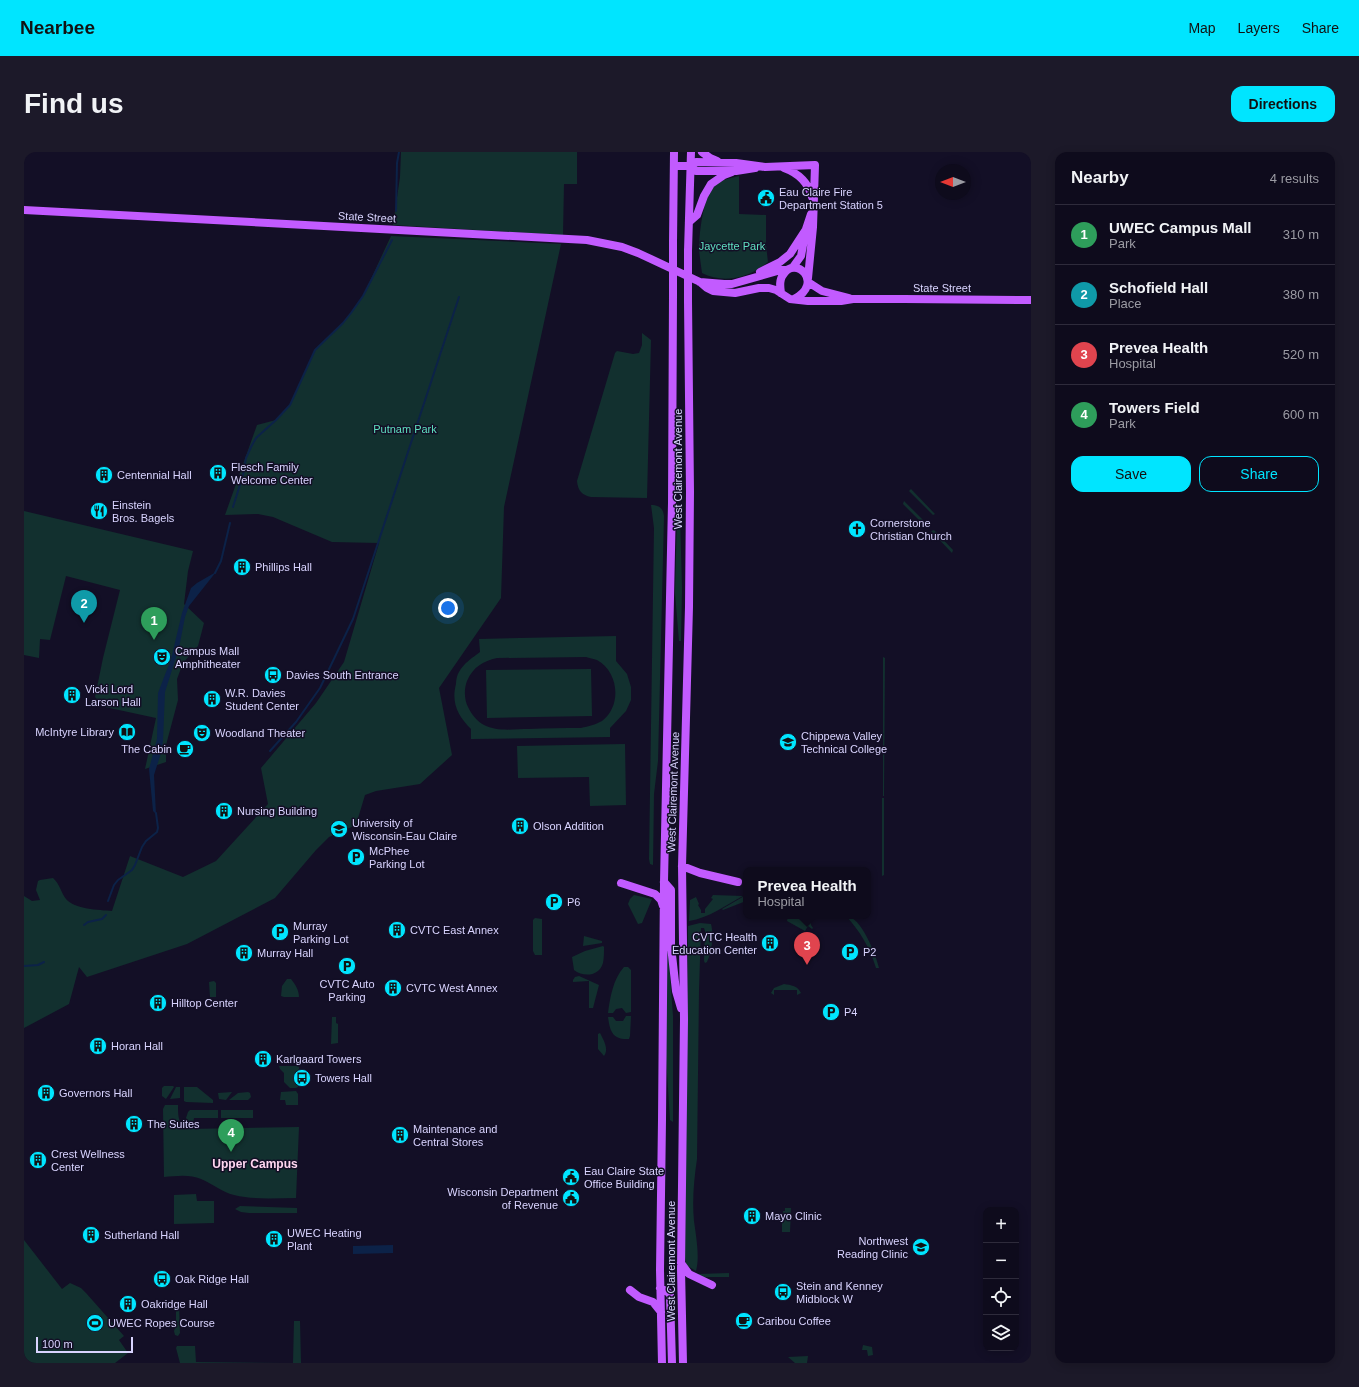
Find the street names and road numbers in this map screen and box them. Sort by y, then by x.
street label: State Street [338,209,396,225]
street label: State Street [913,282,971,294]
street label: West Clairemont Avenue [672,409,684,529]
street label: West Clairemont Avenue [665,731,681,853]
street label: West Clairemont Avenue [665,1201,677,1321]

